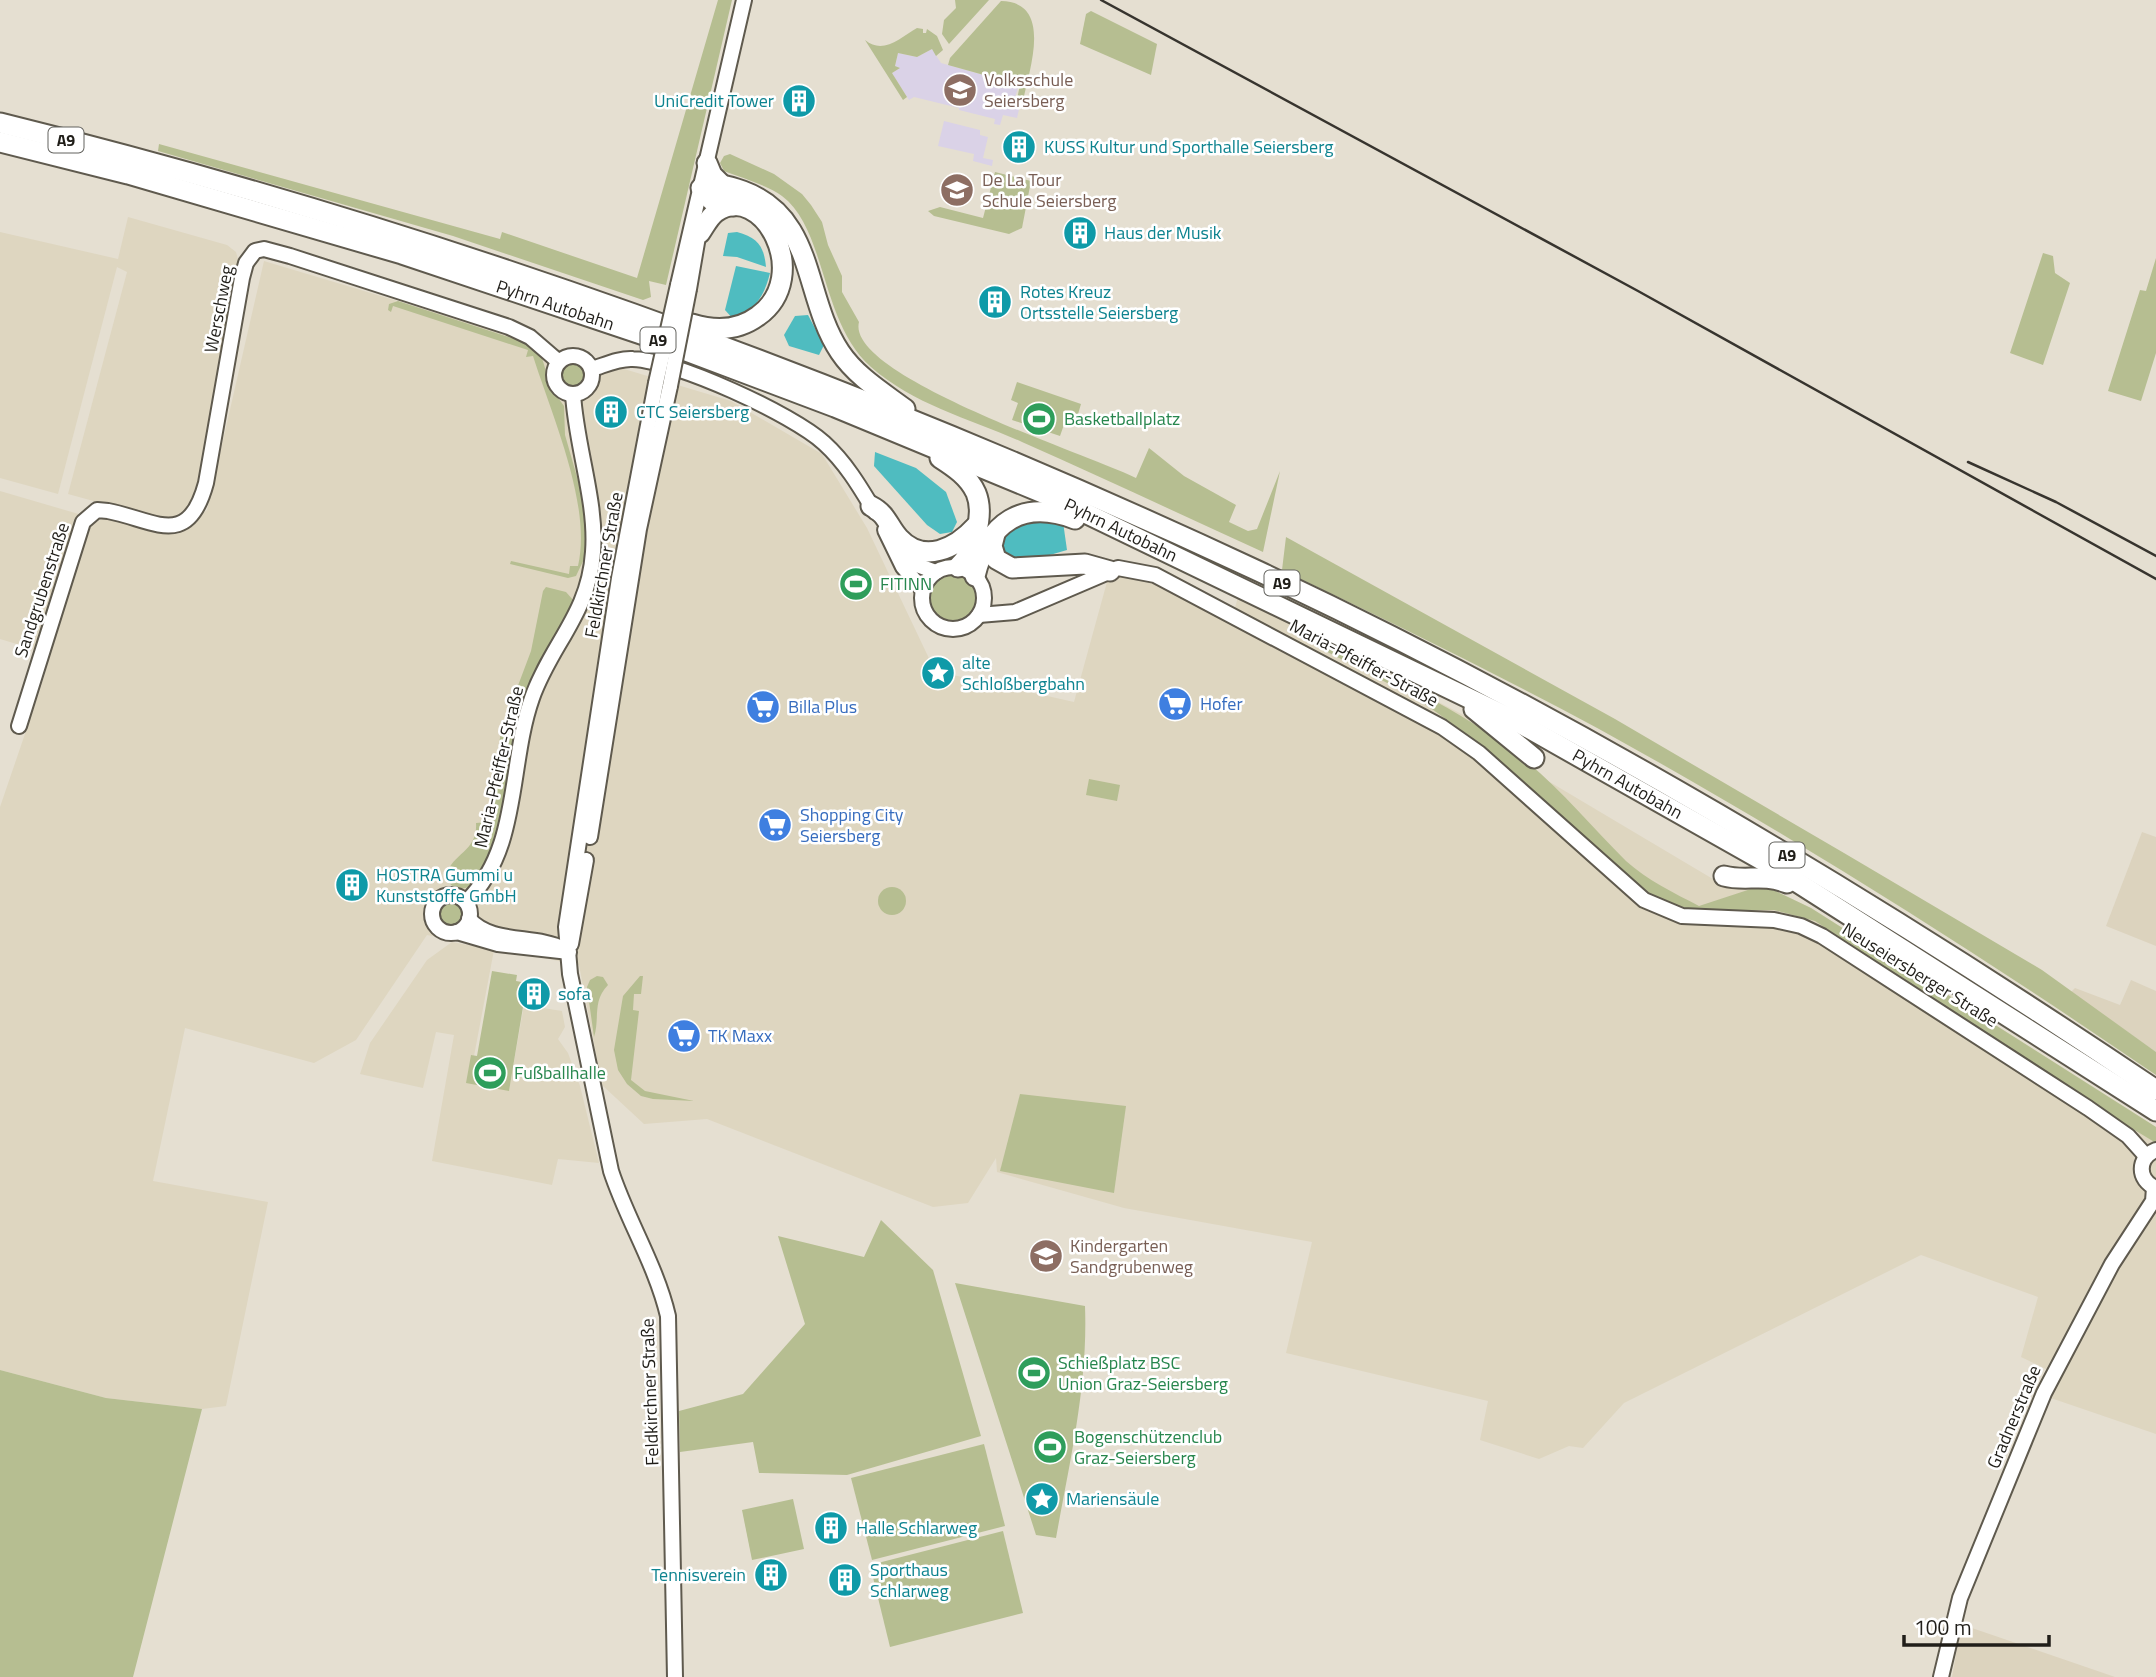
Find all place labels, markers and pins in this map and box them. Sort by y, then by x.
place label: Volksschule Seiersberg [984,66,1073,114]
school or university icon: Volksschule Seiersberg [941,71,979,109]
building icon: UniCredit Tower [780,82,818,120]
place label: UniCredit Tower [654,87,774,114]
building icon: KUSS Kultur und Sporthalle Seiersberg [1000,128,1038,166]
place label: KUSS Kultur und Sporthalle Seiersberg [1044,133,1334,160]
place label: De La Tour Schule Seiersberg [982,166,1116,214]
school or university icon: De La Tour Schule Seiersberg [938,171,976,209]
building icon: Haus der Musik [1061,214,1099,252]
place label: Haus der Musik [1104,219,1222,246]
place label: Rotes Kreuz Ortsstelle Seiersberg [1020,278,1178,326]
building icon: Rotes Kreuz Ortsstelle Seiersberg [976,283,1014,321]
building icon: CTC Seiersberg [592,393,630,431]
place label: CTC Seiersberg [636,398,749,425]
sports icon: Basketballplatz [1020,400,1058,438]
place label: Basketballplatz [1064,405,1180,432]
sports icon: FITINN [837,565,875,603]
place label: FITINN [880,570,932,597]
place label: alte Schloßbergbahn [962,649,1085,697]
place icon: alte Schloßbergbahn [919,654,957,692]
supermarket icon: Hofer [1156,685,1194,723]
supermarket icon: Billa Plus [744,688,782,726]
place label: Hofer [1200,690,1243,717]
place label: Billa Plus [788,693,857,720]
place label: Shopping City Seiersberg [800,801,904,849]
supermarket icon: Shopping City Seiersberg [756,806,794,844]
place label: HOSTRA Gummi u Kunststoffe GmbH [376,861,517,909]
building icon: HOSTRA Gummi u Kunststoffe GmbH [333,866,371,904]
building icon: sofa [515,975,553,1013]
place label: sofa [558,980,591,1007]
supermarket icon: TK Maxx [665,1017,703,1055]
place label: TK Maxx [708,1022,772,1049]
sports icon: Fußballhalle [471,1054,509,1092]
place label: Fußballhalle [514,1059,606,1086]
place label: Kindergarten Sandgrubenweg [1070,1232,1193,1280]
school or university icon: Kindergarten Sandgrubenweg [1027,1237,1065,1275]
place label: Schießplatz BSC Union Graz-Seiersberg [1058,1349,1228,1397]
sports icon: Schießplatz BSC Union Graz-Seiersberg [1015,1354,1053,1392]
place label: Bogenschützenclub Graz-Seiersberg [1074,1423,1222,1471]
sports icon: Bogenschützenclub Graz-Seiersberg [1031,1428,1069,1466]
place icon: Mariensäule [1023,1480,1061,1518]
place label: Mariensäule [1066,1485,1159,1512]
building icon: Halle Schlarweg [812,1509,850,1547]
place label: Halle Schlarweg [856,1514,977,1541]
building icon: Tennisverein [752,1556,790,1594]
place label: Sporthaus Schlarweg [870,1556,949,1604]
place label: Tennisverein [651,1561,746,1588]
building icon: Sporthaus Schlarweg [826,1561,864,1599]

